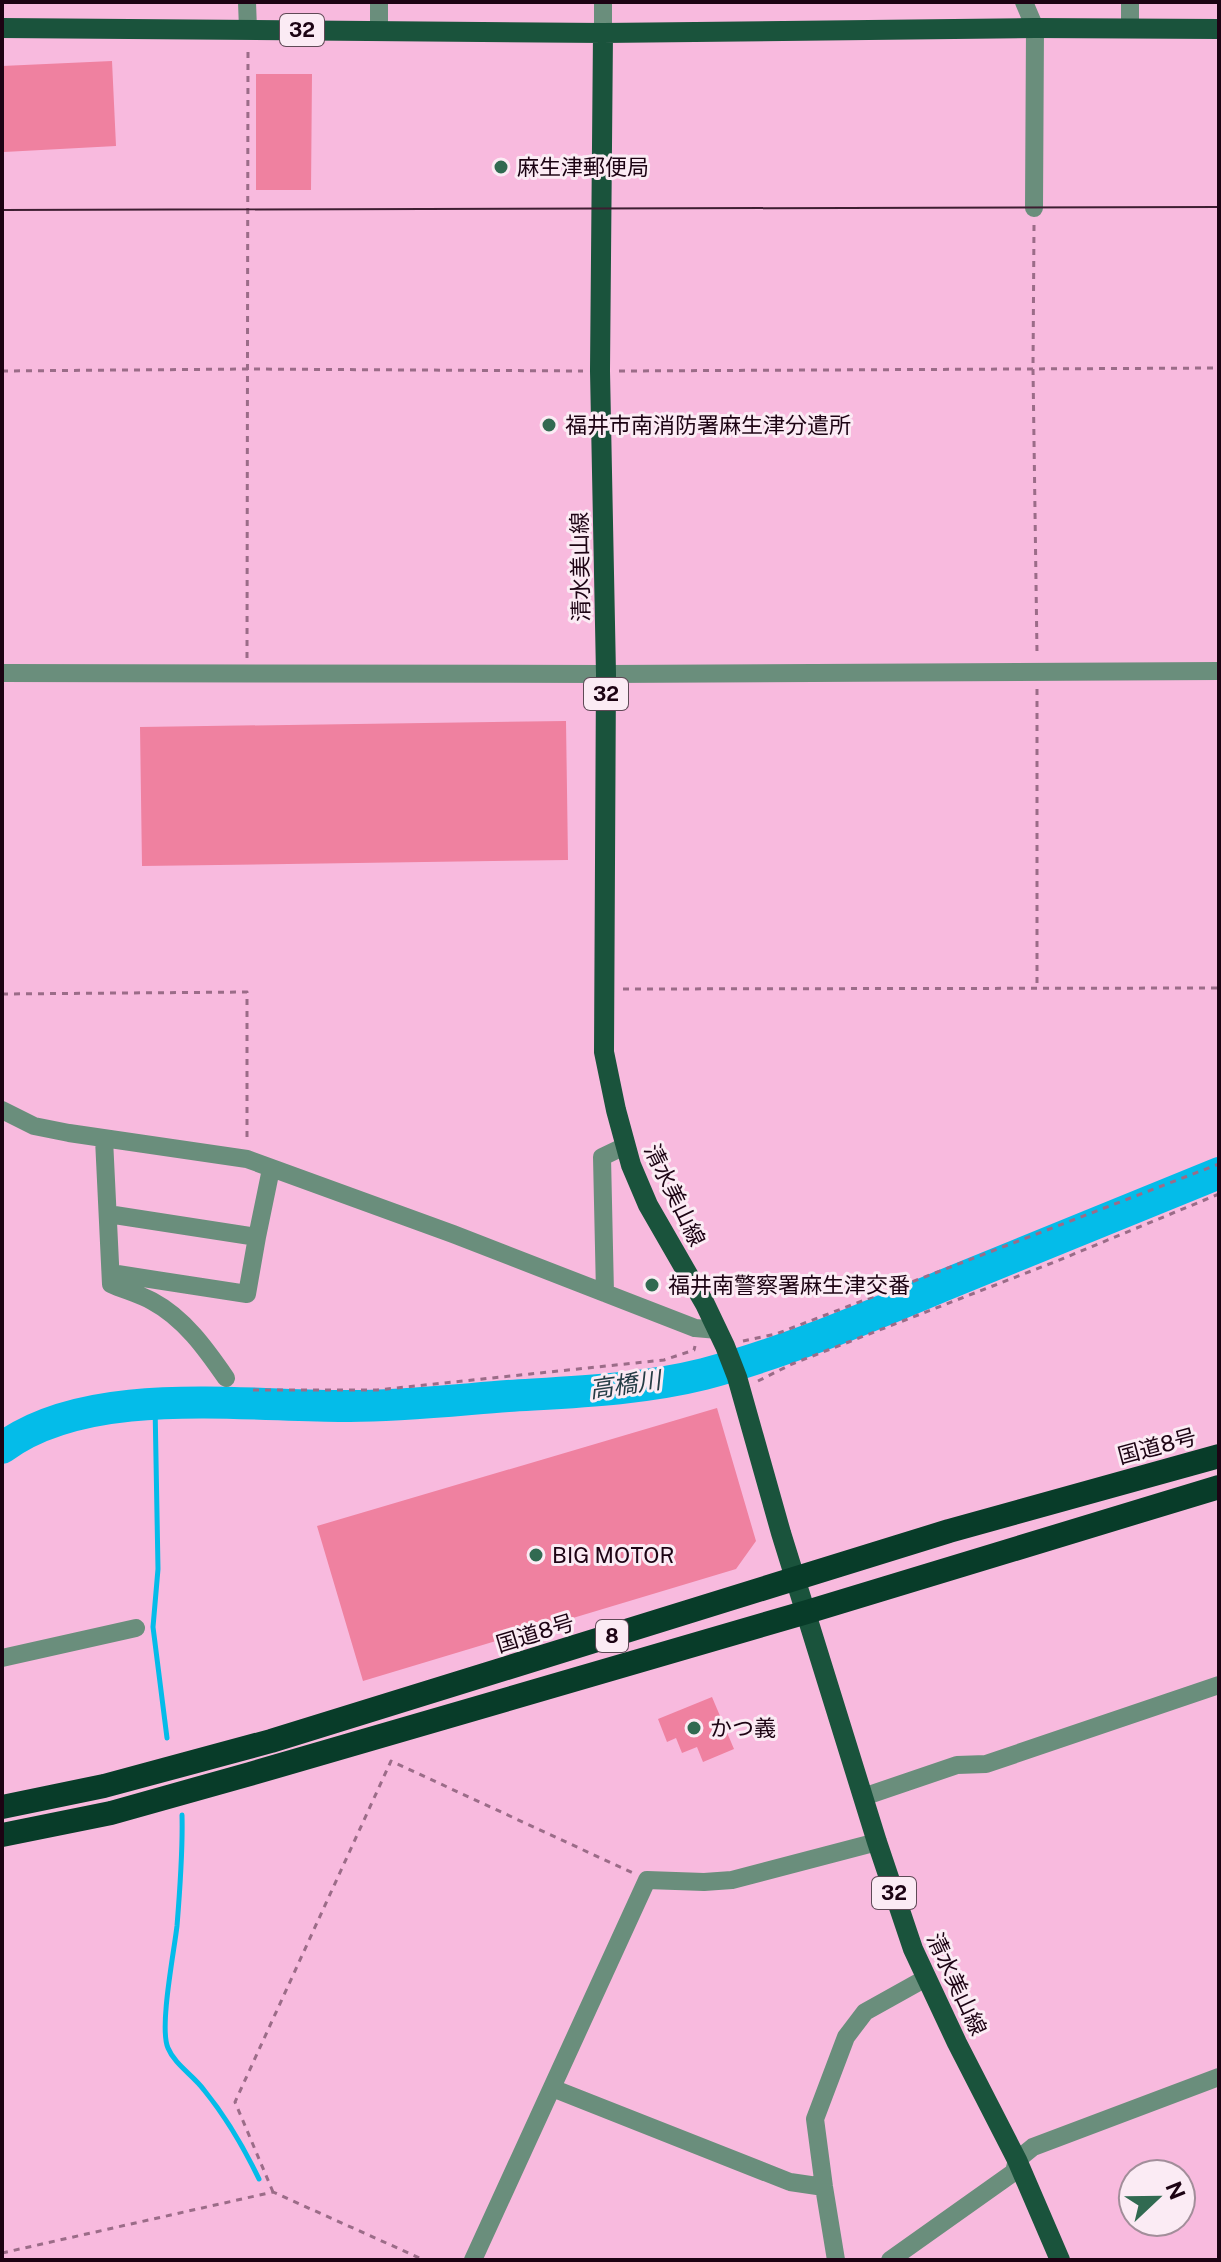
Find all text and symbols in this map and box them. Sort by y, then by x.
road number: 32 [280,14,324,46]
place label: 麻生津郵便局 [517,154,649,180]
marker: 麻生津郵便局 [492,158,510,176]
place label: 福井市南消防署麻生津分遣所 [565,412,851,438]
marker: 福井市南消防署麻生津分遣所 [540,416,558,434]
street label: 清水美山線 [566,512,594,622]
road number: 32 [584,678,628,710]
street label: 清水美山線 [639,1140,711,1250]
place label: 福井南警察署麻生津交番 [668,1272,910,1298]
marker: 福井南警察署麻生津交番 [643,1276,661,1294]
water label: 高橋川 [587,1365,665,1403]
street label: 国道8号 [1115,1423,1199,1469]
place label: BIG MOTOR [552,1542,674,1568]
marker: BIG MOTOR [527,1546,545,1564]
street label: 国道8号 [493,1609,577,1657]
road number: 8 [596,1620,628,1652]
place label: かつ義 [710,1715,776,1741]
marker: かつ義 [685,1719,703,1737]
road number: 32 [872,1877,916,1909]
street label: 清水美山線 [922,1929,992,2039]
north arrow [1117,2158,1197,2238]
text: N [1160,2178,1191,2203]

